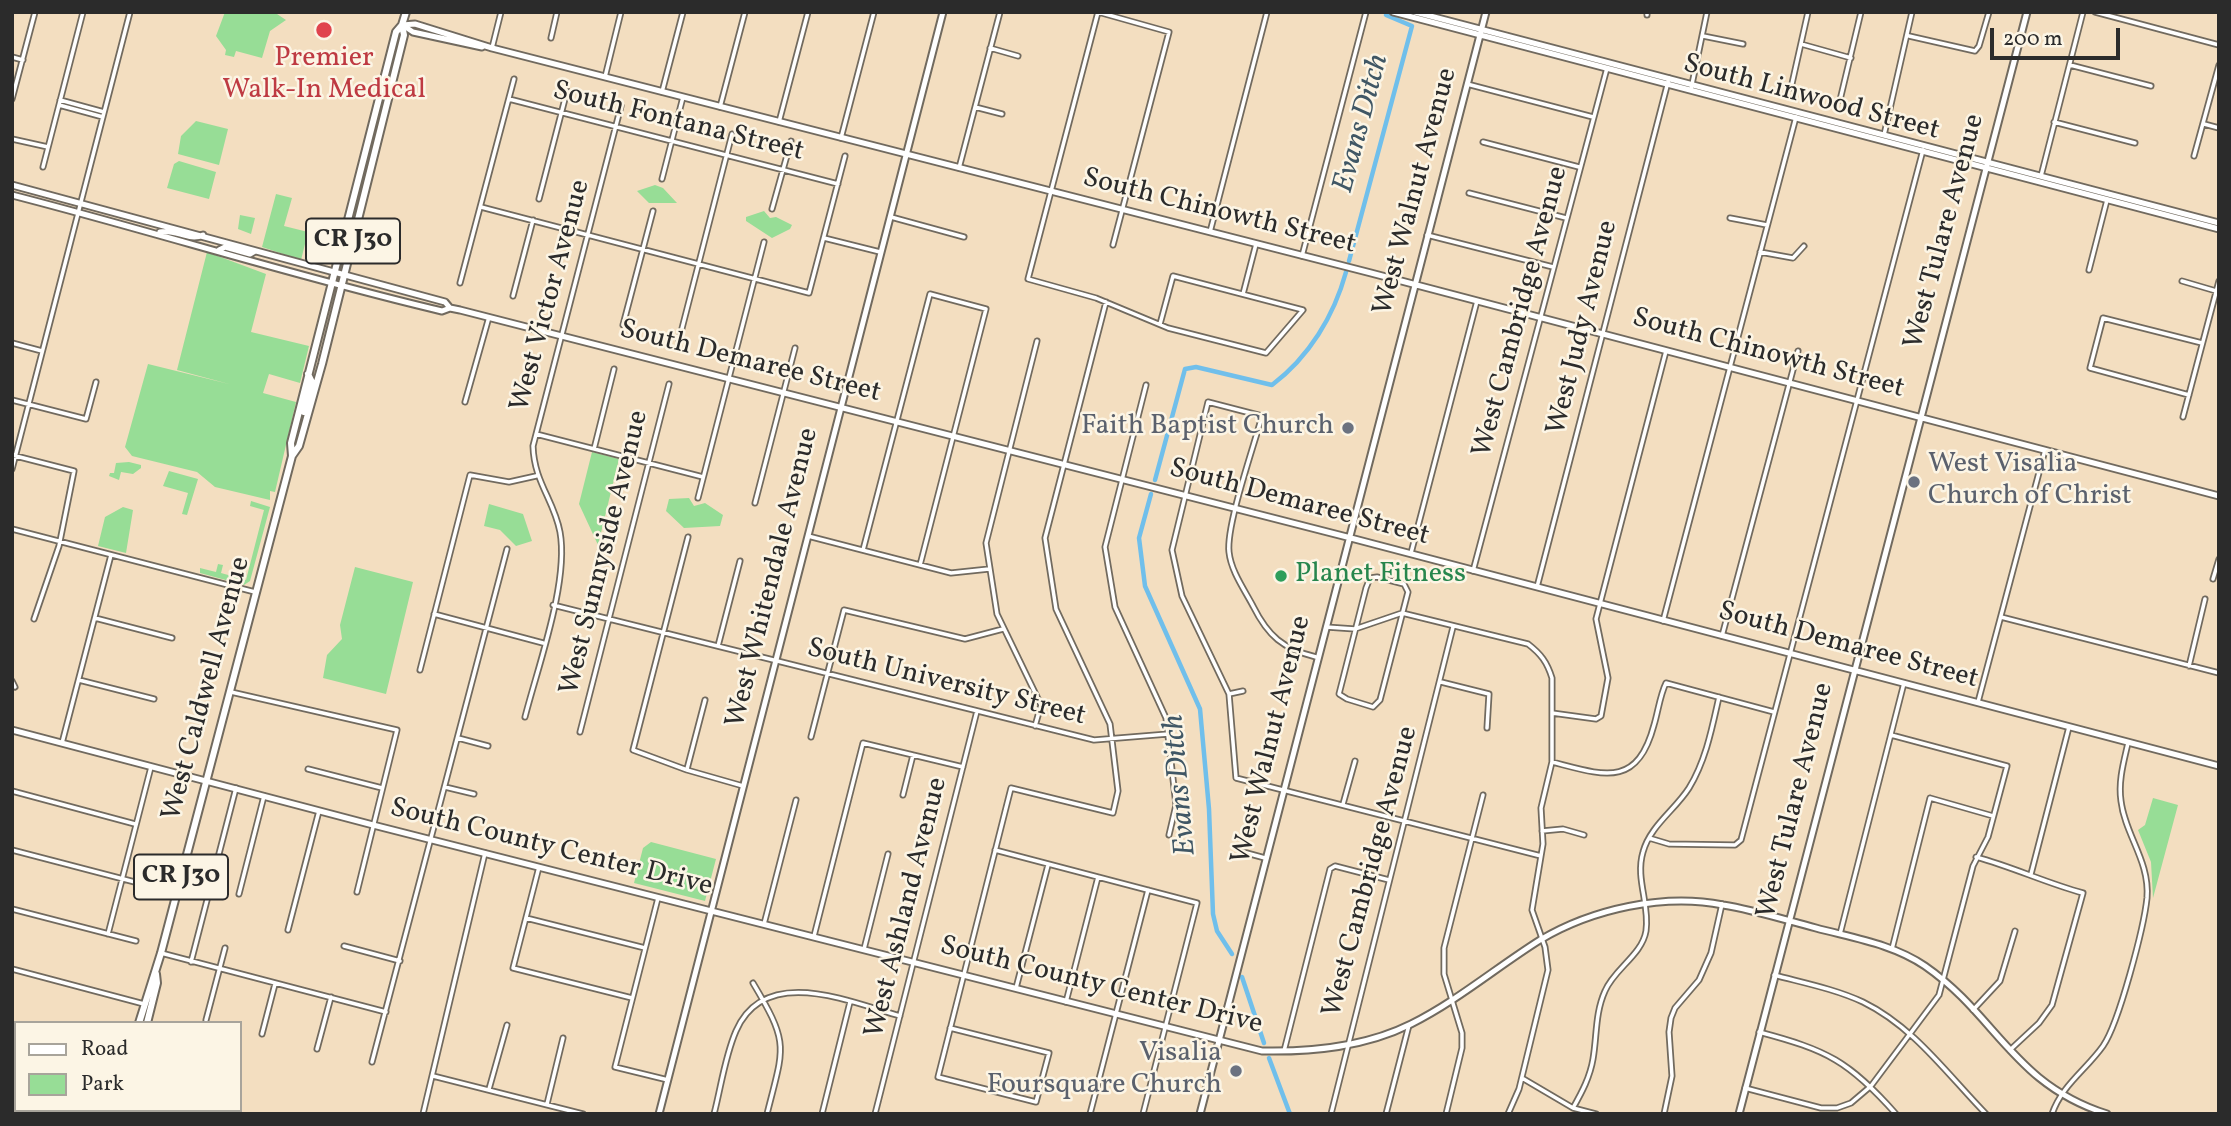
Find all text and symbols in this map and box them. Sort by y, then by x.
scale bar [1993,14,2122,58]
marker: Premier Walk-In Medical [314,20,334,40]
text: 200 m [2003,25,2063,54]
place label: Premier Walk-In Medical [222,43,426,109]
street label: South Linwood Street [1679,49,1943,149]
water label: Evans Ditch [1327,51,1399,197]
street label: West Walnut Avenue [1368,65,1466,319]
street label: South Fontana Street [549,76,807,170]
street label: West Tulare Avenue [1898,111,1994,353]
street label: South Chinowth Street [1079,163,1359,263]
street label: West Cambridge Avenue [1467,163,1577,461]
street label: West Victor Avenue [505,176,599,416]
street label: West Judy Avenue [1541,217,1627,439]
road number: CR J30 [306,218,400,264]
street label: South Chinowth Street [1628,303,1908,407]
street label: South Demaree Street [616,314,884,412]
street label: West Sunnyside Avenue [554,407,658,699]
place label: Faith Baptist Church [1081,411,1334,445]
marker: Faith Baptist Church [1340,420,1356,436]
street label: West Whitendale Avenue [720,425,828,731]
place label: West Visalia Church of Christ [1928,449,2132,515]
street label: South Demaree Street [1165,453,1433,555]
marker: West Visalia Church of Christ [1906,474,1922,490]
street label: West Caldwell Avenue [157,554,259,824]
place label: Planet Fitness [1295,559,1466,593]
marker: Planet Fitness [1273,568,1289,584]
street label: South Demaree Street [1714,596,1982,698]
street label: West Walnut Avenue [1226,612,1320,868]
street label: South University Street [803,633,1089,735]
street label: West Tulare Avenue [1751,680,1843,922]
water label: Evans Ditch [1158,713,1206,857]
street label: West Cambridge Avenue [1317,723,1427,1021]
street label: West Ashland Avenue [859,774,957,1042]
street label: South County Center Drive [386,793,716,905]
road number: CR J30 [134,855,228,900]
street label: South County Center Drive [936,931,1266,1043]
legend [14,1021,242,1112]
text: Road [81,1035,128,1064]
place label: Visalia Foursquare Church [987,1038,1222,1104]
marker: Visalia Foursquare Church [1228,1063,1244,1079]
text: Park [81,1070,124,1099]

